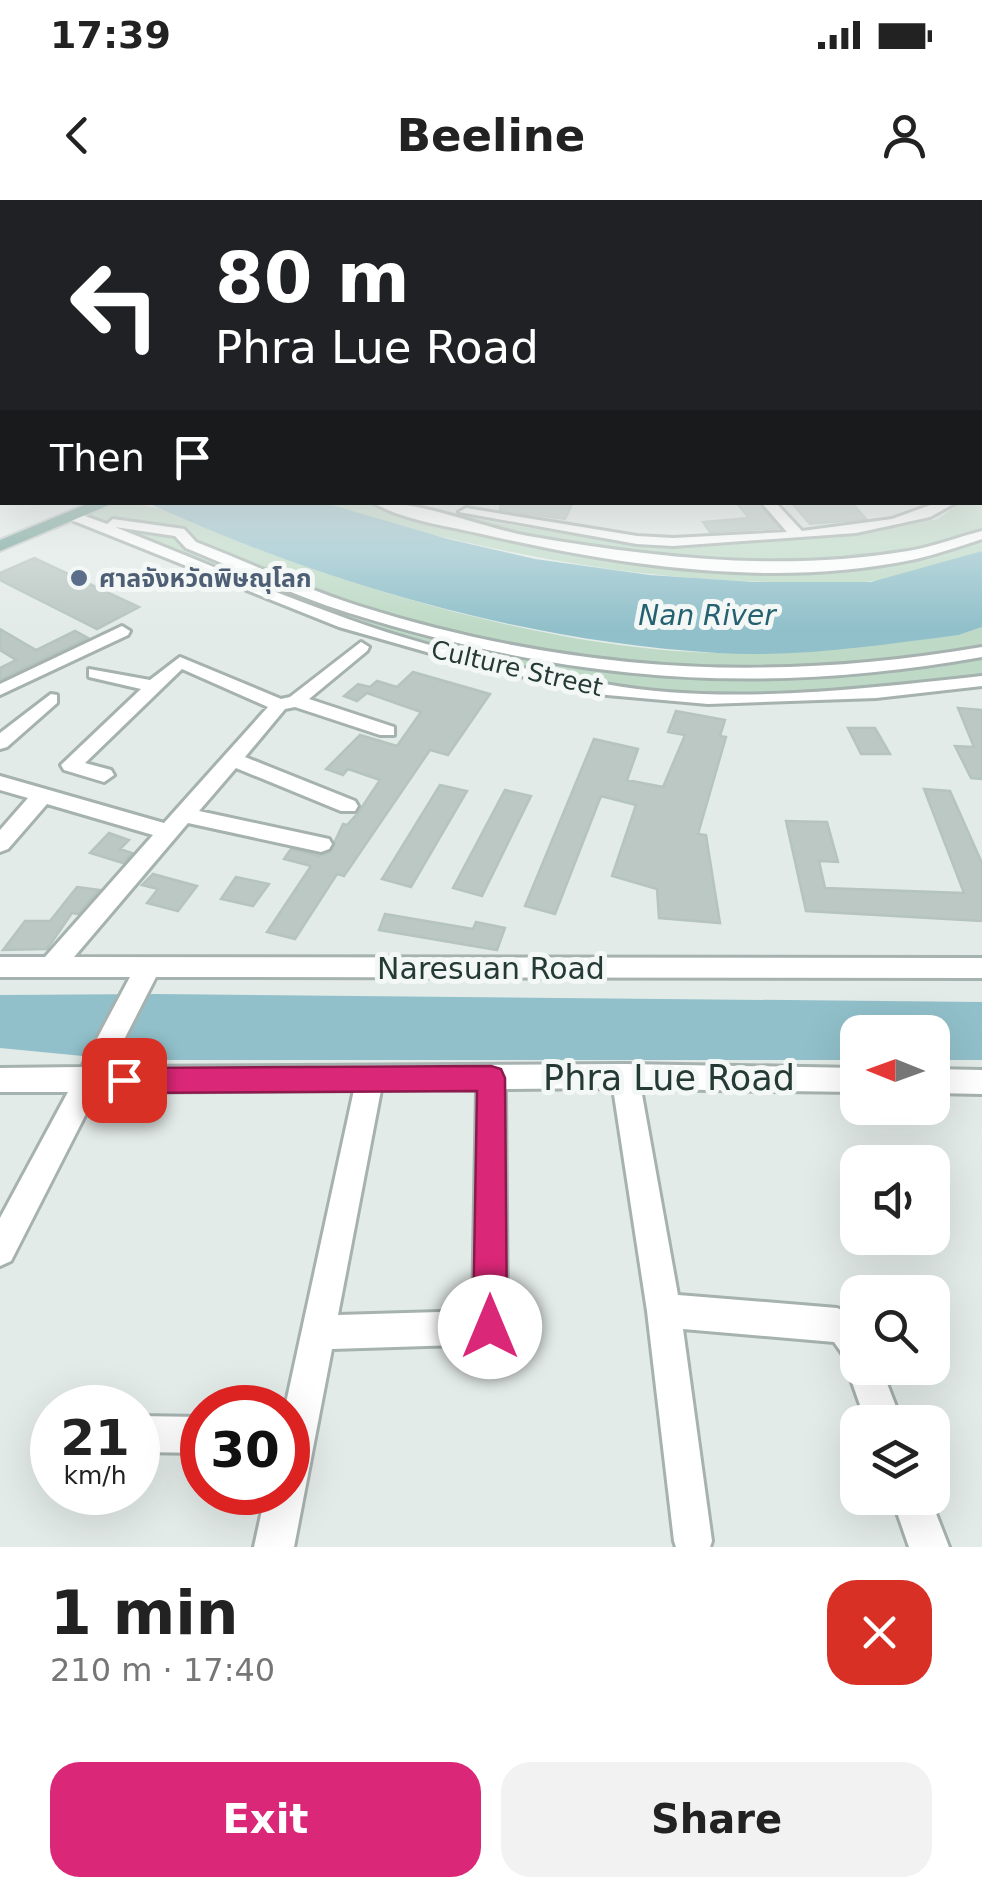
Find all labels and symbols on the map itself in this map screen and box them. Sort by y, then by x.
place label: ศาลจังหวัดพิษณุโลก [99,564,312,594]
marker: ศาลจังหวัดพิษณุโลก [68,567,90,589]
water label: Nan River [638,599,777,632]
street label: Culture Street [428,635,606,702]
street label: Naresuan Road [377,951,605,986]
north arrow [840,1015,950,1125]
pin [82,1038,167,1123]
street label: Phra Lue Road [543,1058,795,1098]
position arrow [438,1275,542,1379]
speed limit sign: 30 [180,1385,310,1515]

